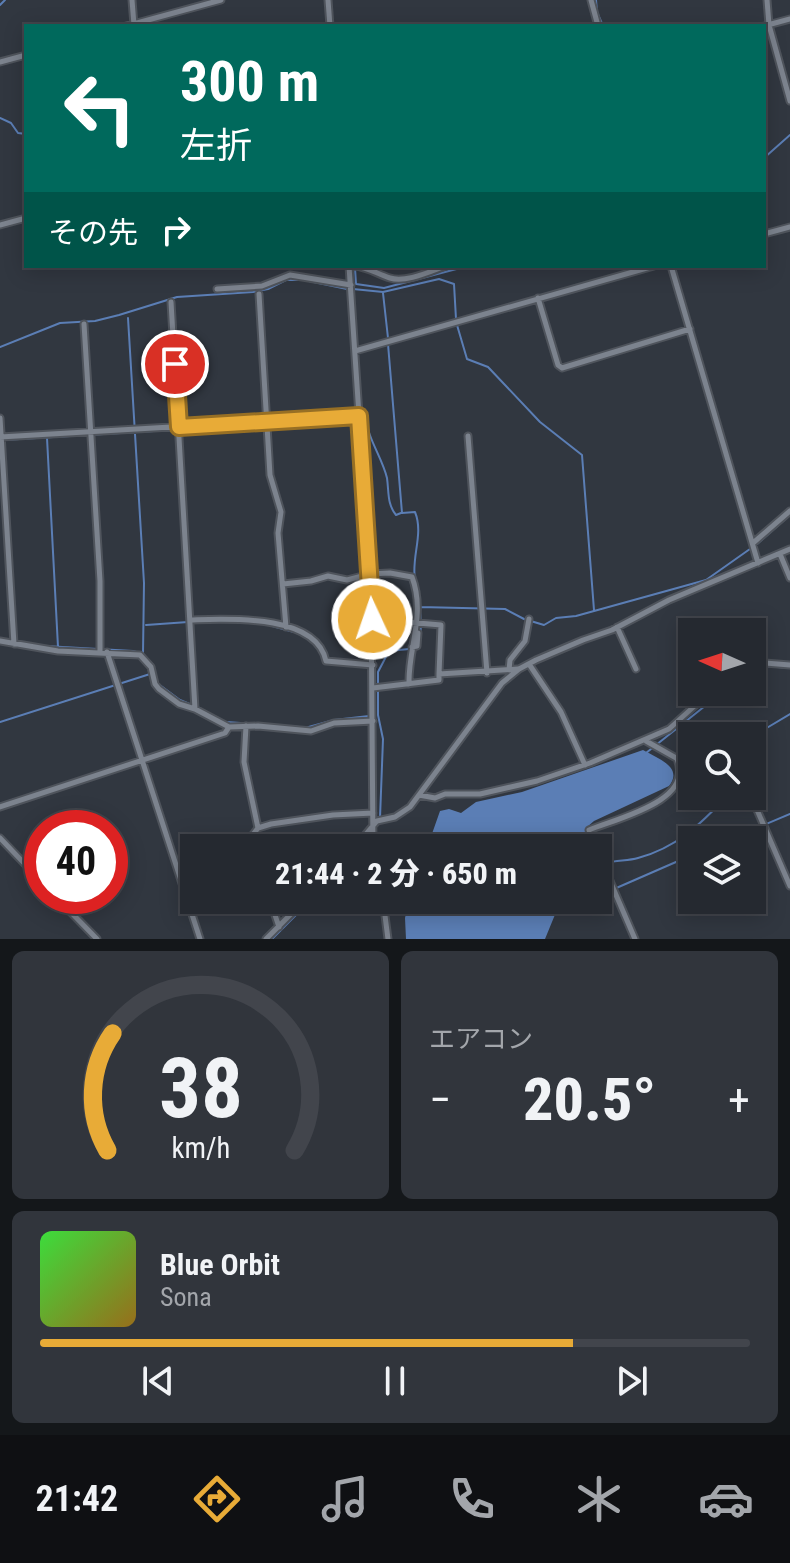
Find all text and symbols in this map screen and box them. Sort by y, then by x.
text: 300 m [180,49,319,115]
icon: left [48,56,152,160]
text: 左折 [180,125,252,167]
icon: right [154,208,198,252]
text: その先 [48,215,138,250]
pin [141,330,209,398]
icon: arrive [153,342,197,386]
position arrow [330,577,414,661]
north arrow [678,618,766,706]
map controls [678,618,766,914]
button: search [678,722,766,810]
speed limit sign: 40 [24,810,128,914]
button: layers [678,826,766,914]
text: 21:44 · 2 分 · 650 m [275,856,517,891]
text: エアコン [429,1024,533,1054]
text: 38 [158,1040,243,1137]
text: 20.5° [523,1064,656,1135]
text: − [429,1074,451,1126]
text: + [728,1074,750,1126]
text: km/h [171,1131,230,1165]
text: Blue Orbit [160,1247,280,1282]
text: Sona [160,1282,212,1312]
icon: previous [136,1359,180,1403]
icon: pause [373,1359,417,1403]
icon: next [610,1359,654,1403]
icon: directions [189,1471,245,1527]
icon: music [317,1471,373,1527]
icon: phone [444,1471,500,1527]
icon: climate [571,1471,627,1527]
icon: car [698,1471,754,1527]
text: 21:42 [36,1478,118,1520]

